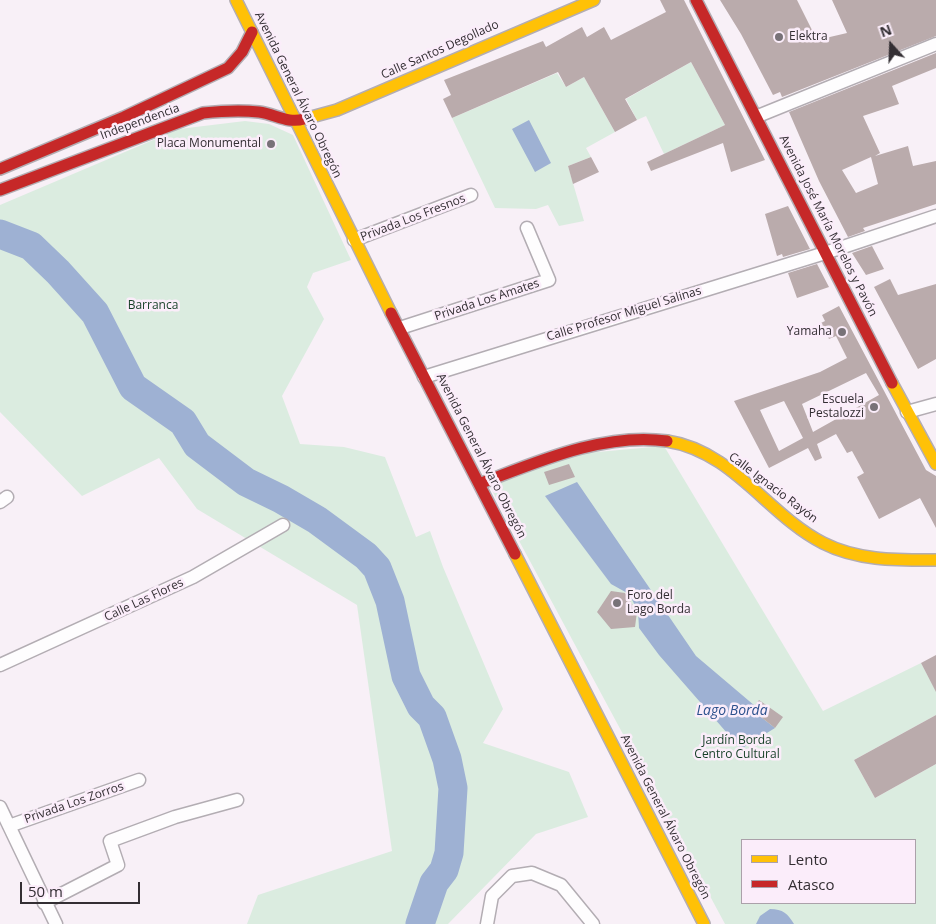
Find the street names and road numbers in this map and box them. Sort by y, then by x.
street label: Avenida General Álvaro Obregón [251,10,345,180]
street label: Calle Santos Degollado [379,17,501,83]
street label: Independencia [98,101,182,143]
street label: Avenida José María Morelos y Pavón [776,133,880,319]
street label: Privada Los Fresnos [359,191,467,245]
street label: Privada Los Amates [433,276,541,324]
street label: Calle Profesor Miguel Salinas [545,284,703,344]
street label: Avenida General Álvaro Obregón [433,371,529,541]
street label: Calle Ignacio Rayón [726,450,820,526]
street label: Calle Las Flores [102,575,186,625]
street label: Avenida General Álvaro Obregón [617,732,713,902]
street label: Privada Los Zorros [22,779,126,827]

